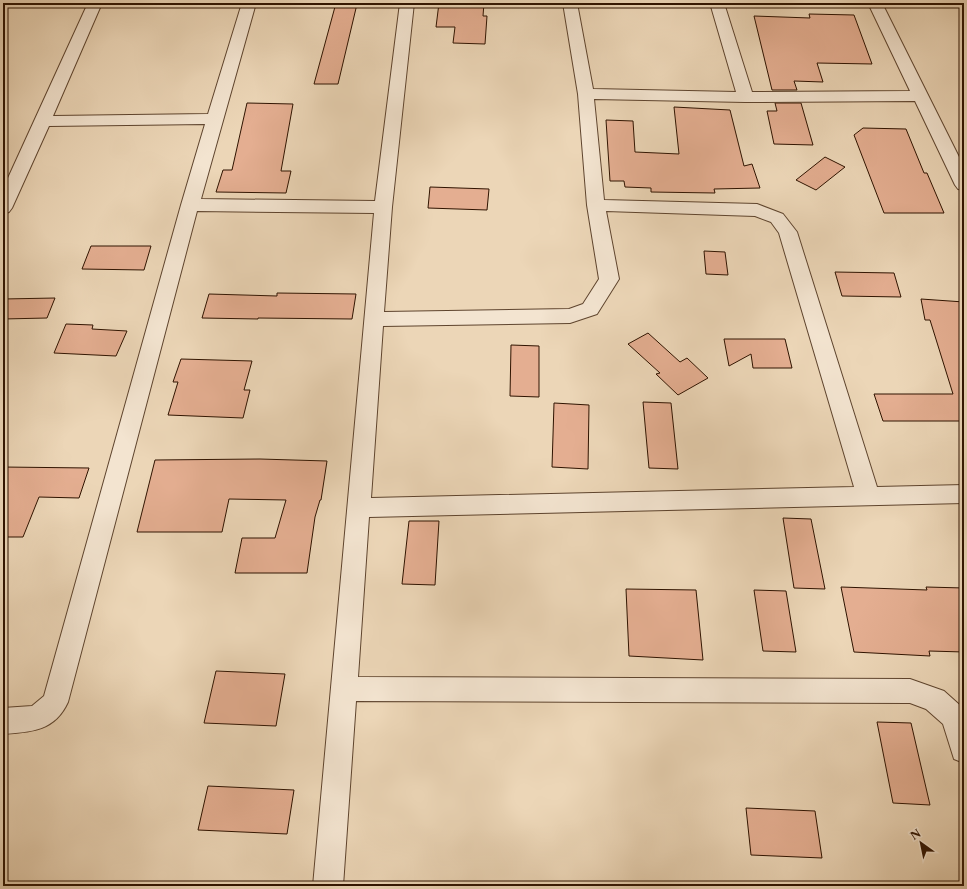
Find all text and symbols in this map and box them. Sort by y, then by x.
north arrow [901,823,941,863]
text: N [908,826,924,843]

